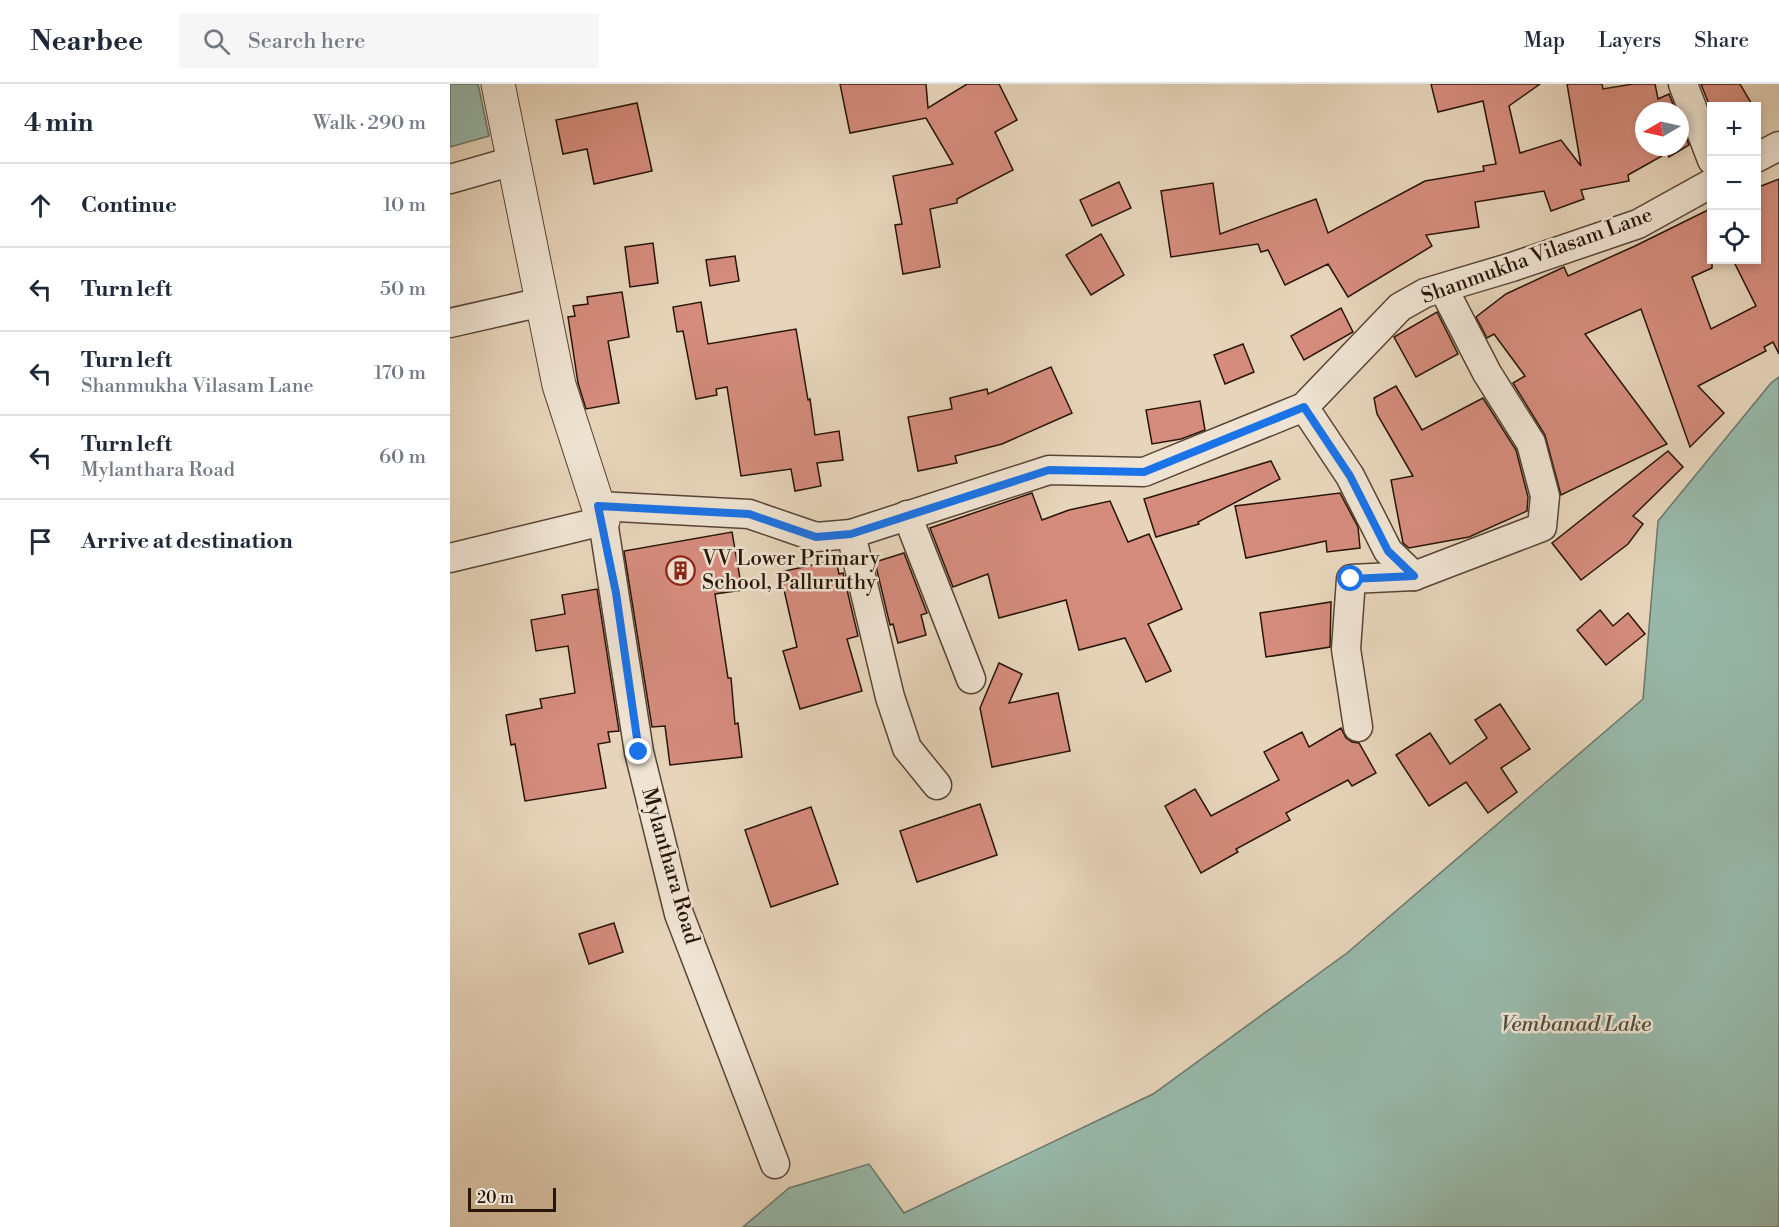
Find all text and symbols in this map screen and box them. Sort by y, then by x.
search box [179,14,599,68]
text: Nearbee [30,24,143,59]
icon: search [200,25,233,58]
text: Search here [248,28,365,55]
text: Map [1524,28,1565,54]
text: Layers [1598,28,1661,54]
text: Share [1694,28,1749,54]
north arrow [1635,102,1689,156]
map controls [1707,102,1761,264]
button: + [1707,102,1761,156]
text: 4 min [24,107,94,139]
text: Walk · 290 m [313,111,426,136]
button: − [1707,156,1761,210]
icon: ahead [24,189,57,222]
text: Continue [81,192,177,219]
text: 10 m [383,193,426,218]
street label: Shanmukha Vilasam Lane [1418,202,1656,310]
button: locate [1707,210,1761,264]
icon: left [24,273,57,306]
text: Turn left [81,276,172,303]
text: 50 m [380,277,426,302]
text: Turn left [81,347,172,374]
icon: left [24,357,57,390]
text: 170 m [374,361,426,386]
text: Shanmukha Vilasam Lane [81,374,314,399]
text: Turn left [81,431,172,458]
icon: left [24,441,57,474]
text: 60 m [379,445,426,470]
text: Mylanthara Road [81,458,235,483]
icon: arrive [24,525,57,558]
text: Arrive at destination [81,528,293,555]
place label: VV Lower Primary School, Palluruthy [701,546,881,596]
building icon: VV Lower Primary School, Palluruthy [665,555,697,587]
route start [1337,565,1363,591]
route end [625,738,651,764]
street label: Mylanthara Road [635,785,705,947]
water label: Vembanad Lake [1501,1011,1651,1038]
scale bar [468,1185,556,1212]
text: 20 m [477,1188,514,1208]

